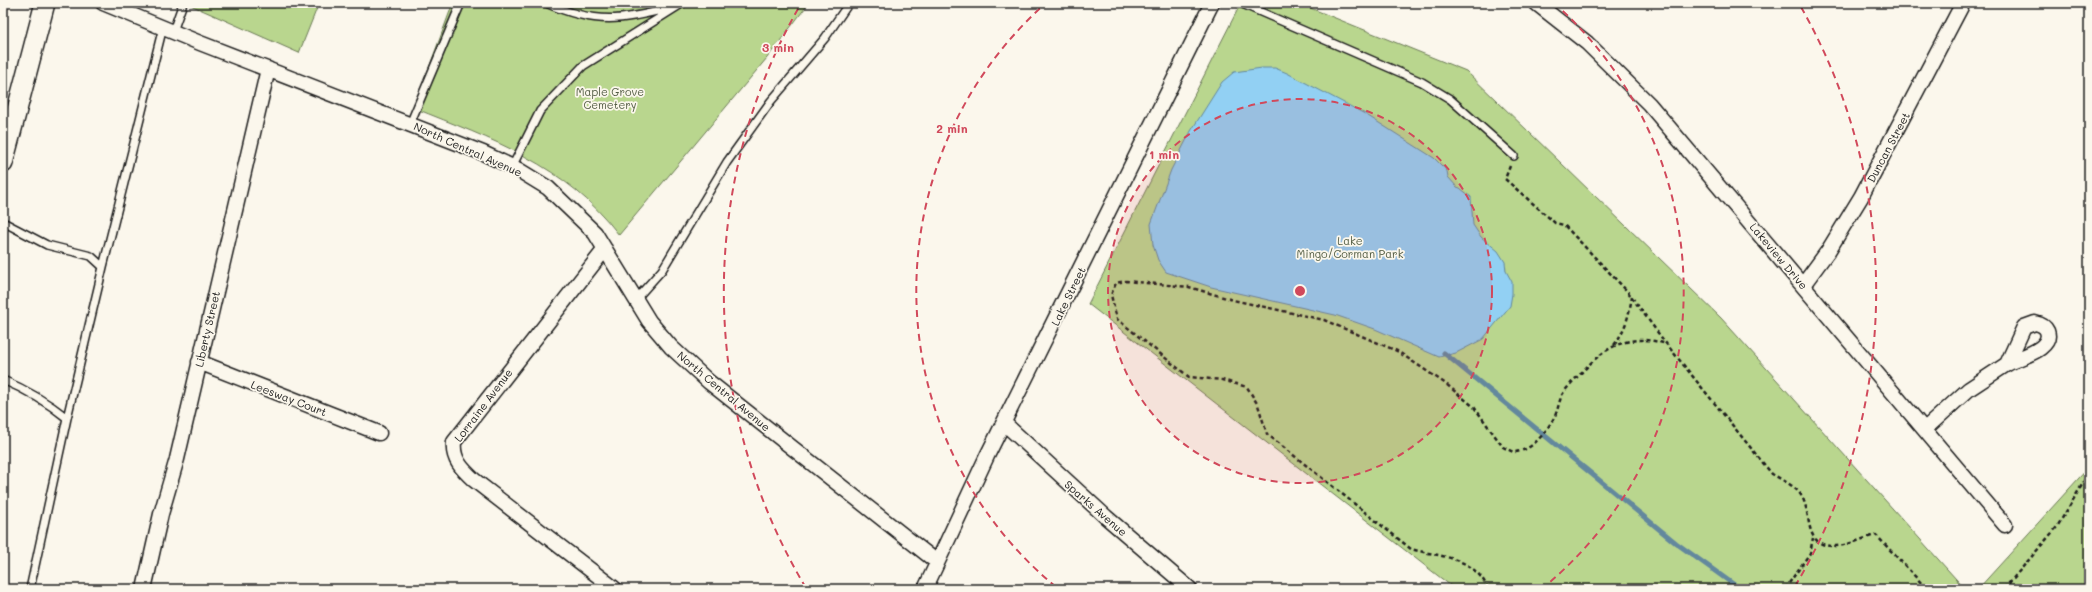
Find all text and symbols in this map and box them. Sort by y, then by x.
text: 3 min [762,39,794,55]
park label: Maple Grove Cemetery [576,84,644,112]
street label: Duncan Street [1863,109,1913,185]
street label: North Central Avenue [411,118,525,180]
text: 2 min [936,120,968,136]
text: 1 min [1149,146,1179,162]
street label: Lakeview Drive [1747,220,1811,293]
park label: Lake Mingo/Corman Park [1297,233,1404,261]
street label: Lake Street [1047,264,1089,328]
centre of rings [1293,284,1307,298]
street label: Liberty Street [191,289,223,368]
street label: North Central Avenue [674,348,774,434]
street label: Lorraine Avenue [451,365,516,445]
street label: Leesway Court [249,377,329,419]
street label: Sparks Avenue [1062,477,1131,539]

